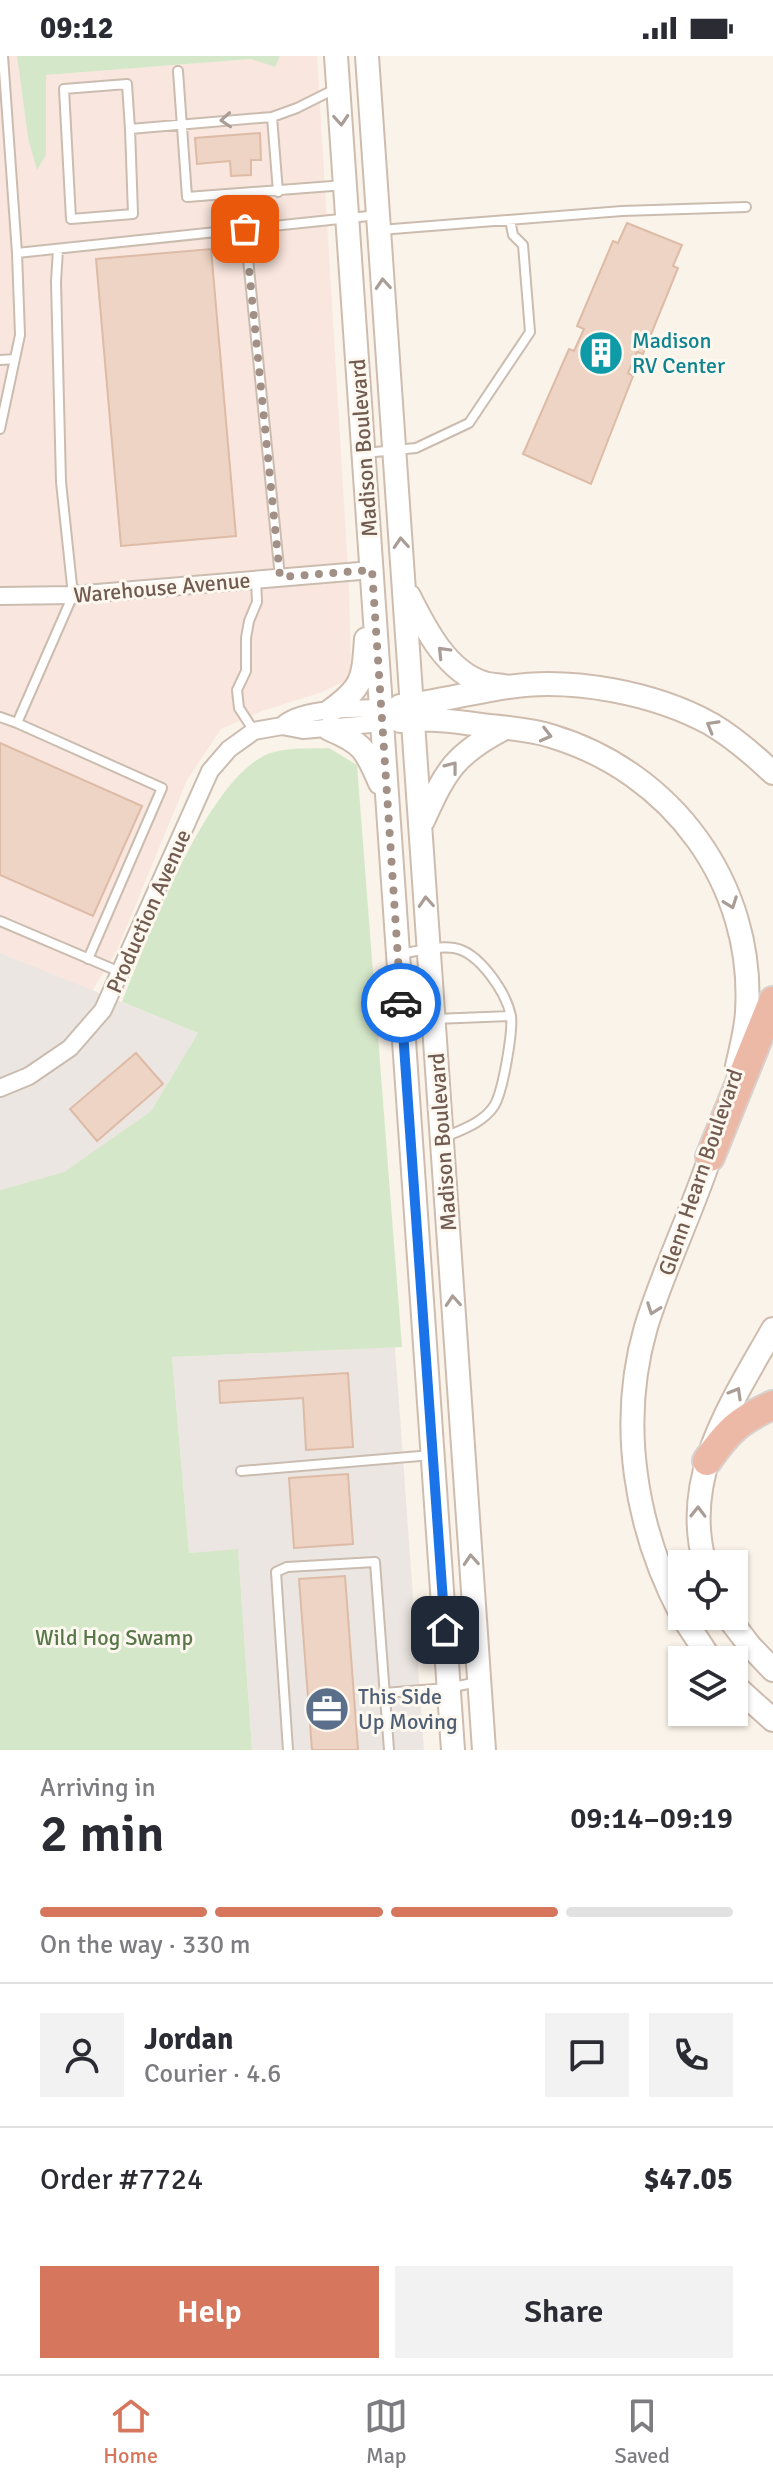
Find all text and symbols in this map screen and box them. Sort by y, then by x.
text: 09:12 [40,10,114,47]
one-way arrow [219,111,232,128]
one-way arrow [332,114,349,127]
pin [211,195,279,263]
icon: bag [223,207,267,251]
one-way arrow [375,277,392,290]
place label: Madison RV Center [632,327,725,379]
building icon: Madison RV Center [577,329,625,377]
street label: Madison Boulevard [344,358,383,538]
one-way arrow [393,536,410,549]
street label: Warehouse Avenue [72,566,252,609]
one-way arrow [438,647,452,661]
one-way arrow [706,720,721,736]
one-way arrow [538,726,552,743]
one-way arrow [443,761,457,776]
street label: Production Avenue [100,825,197,997]
one-way arrow [418,895,435,908]
one-way arrow [721,895,737,909]
courier [361,963,441,1043]
icon: car [379,981,423,1025]
street label: Madison Boulevard [423,1052,462,1232]
street label: Glenn Hearn Boulevard [652,1065,749,1279]
one-way arrow [445,1294,462,1307]
one-way arrow [646,1301,662,1315]
one-way arrow [726,1388,742,1402]
one-way arrow [689,1505,707,1518]
map controls [668,1550,748,1726]
button: locate [668,1550,748,1630]
one-way arrow [463,1553,480,1566]
pin [411,1596,479,1664]
icon: home [423,1608,467,1652]
park label: Wild Hog Swamp [35,1624,193,1651]
button: layers [668,1646,748,1726]
place label: This Side Up Moving [358,1683,458,1735]
office icon: This Side Up Moving [303,1685,351,1733]
text: Arriving in [40,1772,156,1804]
text: 09:14–09:19 [570,1800,733,1837]
text: 2 min [40,1802,165,1866]
text: On the way · 330 m [40,1929,250,1961]
button: person [40,2013,124,2097]
button: chat [545,2013,629,2097]
button: phone [649,2013,733,2097]
text: Jordan [144,2021,233,2058]
text: Courier · 4.6 [144,2058,281,2090]
text: Order #7724 [40,2161,203,2198]
text: $47.05 [643,2161,733,2198]
button: Help [40,2266,379,2358]
button: Share [395,2266,733,2358]
tab: Home [103,2394,158,2469]
tab: Map [364,2394,408,2469]
tab: Saved [614,2394,670,2469]

